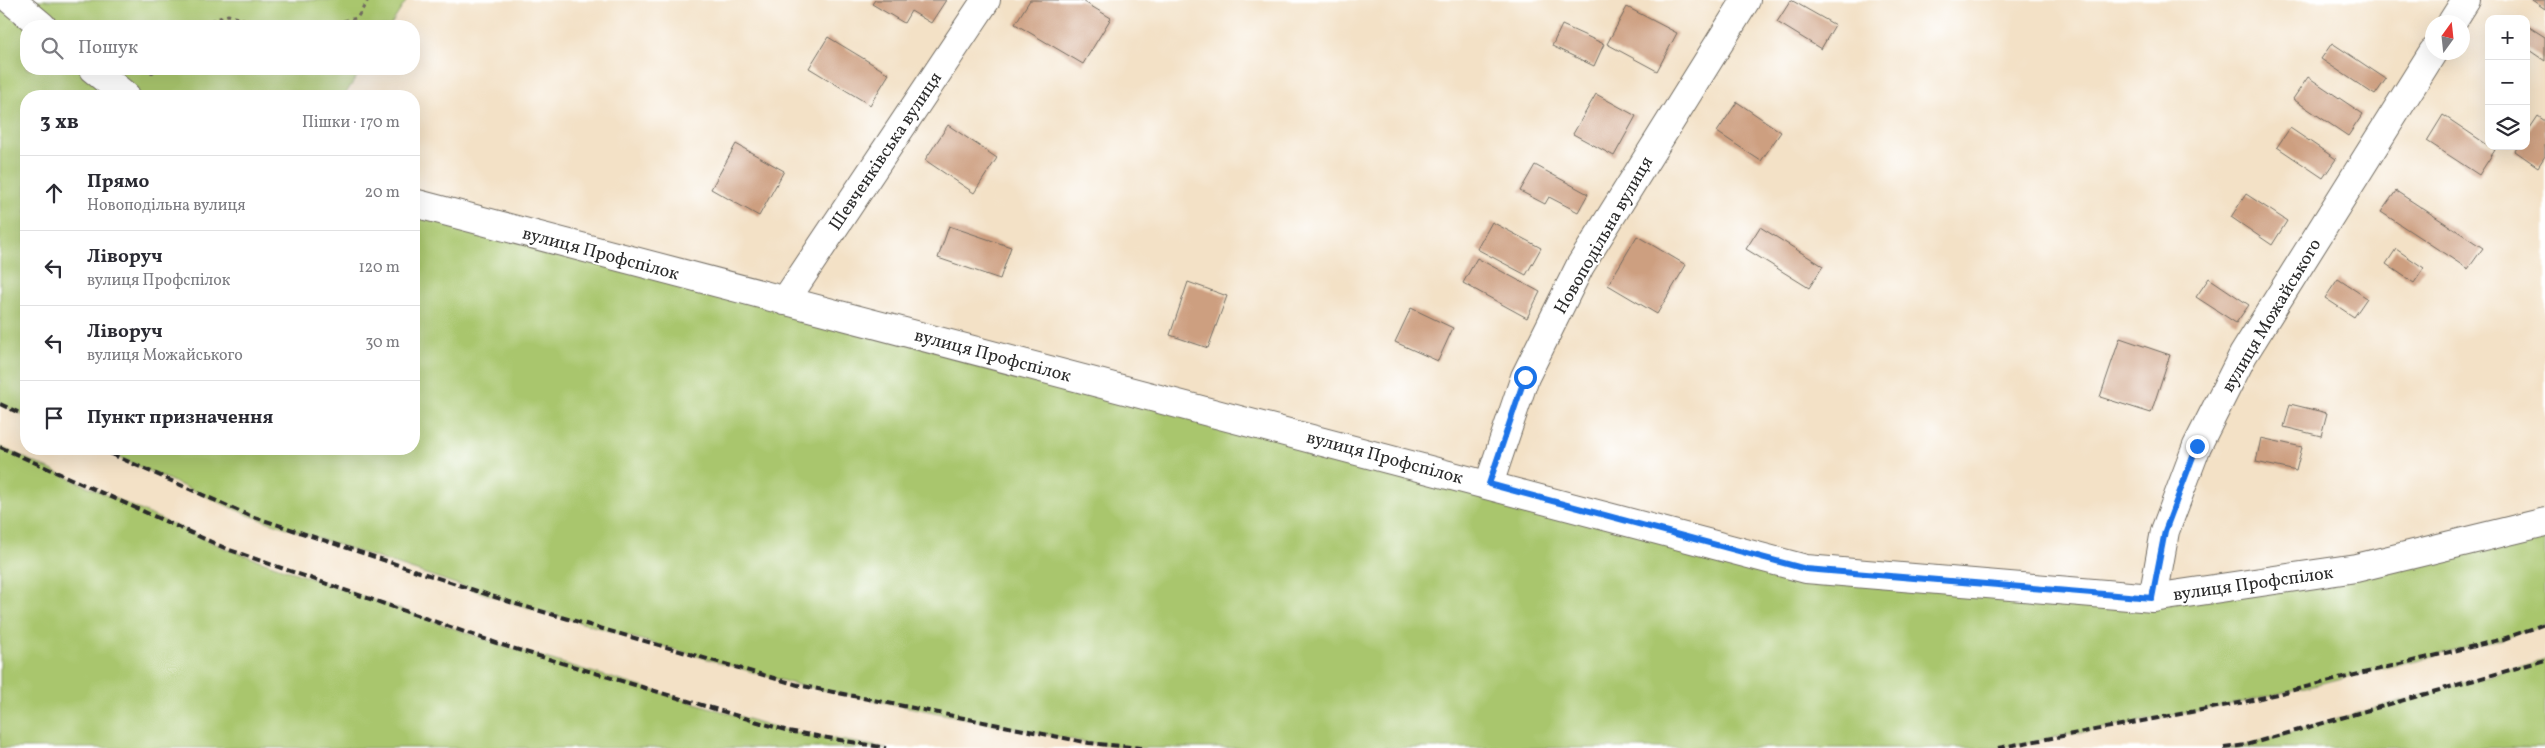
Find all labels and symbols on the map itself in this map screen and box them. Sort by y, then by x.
north arrow [2425,15,2470,60]
street label: Шевченківська вулиця [824,68,949,236]
street label: Новоподільна вулиця [1549,152,1660,319]
street label: вулиця Профспілок [519,221,682,288]
street label: вулиця Можайського [2216,234,2328,397]
street label: вулиця Профспілок [911,323,1074,390]
route start [1514,366,1537,389]
street label: вулиця Профспілок [1303,425,1466,492]
route end [2186,435,2209,458]
street label: вулиця Профспілок [2172,561,2335,608]

